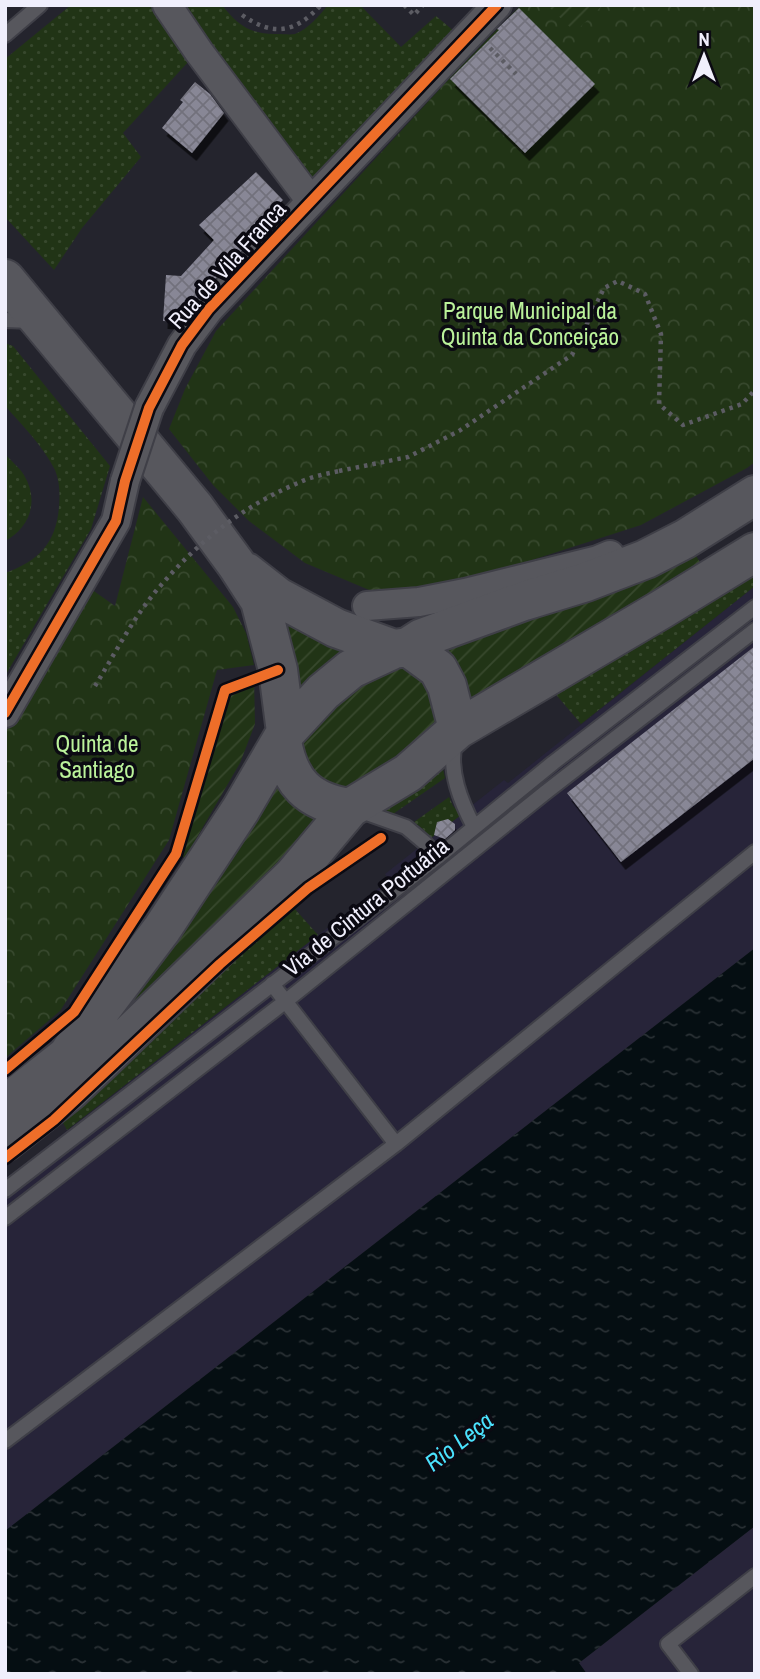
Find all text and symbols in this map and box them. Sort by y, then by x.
north arrow [669,21,739,91]
text: N [698,26,710,52]
street label: Rua de Vila Franca [161,194,293,335]
park label: Parque Municipal da Quinta da Conceição [441,295,619,352]
park label: Quinta de Santiago [56,728,138,785]
street label: Via de Cintura Portuária [277,830,455,983]
water label: Rio Leça [417,1404,499,1478]

